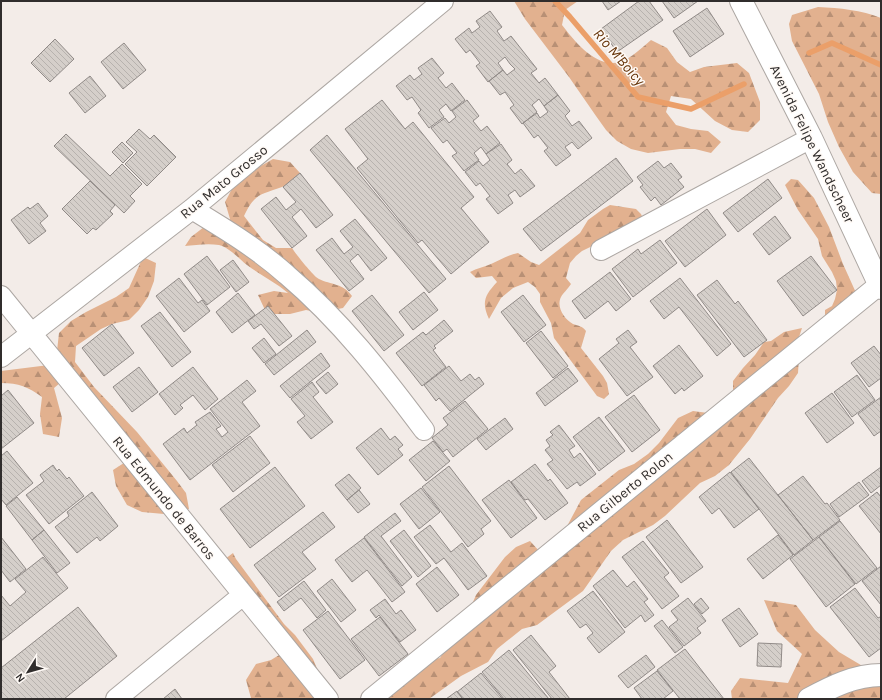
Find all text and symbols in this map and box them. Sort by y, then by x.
water label: Rio M'Boicy [589,25,649,89]
street label: Avenida Felipe Wandscheer [766,62,858,227]
street label: Rua Mato Grosso [177,141,271,223]
street label: Rua Edmundo de Barros [109,433,219,563]
street label: Rua Gilberto Rolon [574,448,676,536]
north arrow [8,652,48,692]
text: N [13,671,28,685]

